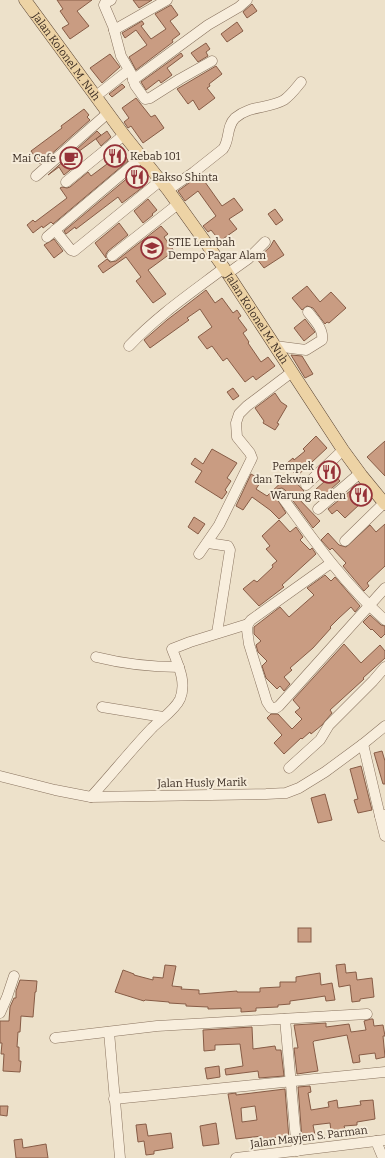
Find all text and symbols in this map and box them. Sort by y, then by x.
street label: Jalan Kolonel M. Nuh [29,9,103,103]
restaurant icon: Kebab 101 [102,143,128,169]
cafe icon: Mai Cafe [58,145,84,171]
place label: Kebab 101 [130,150,181,163]
place label: Mai Cafe [12,152,56,165]
restaurant icon: Bakso Shinta [124,164,150,190]
place label: Bakso Shinta [152,171,218,184]
school or university icon: STIE Lembah Dempo Pagar Alam [139,235,165,261]
place label: STIE Lembah Dempo Pagar Alam [168,236,267,262]
street label: Jalan Kolonel M. Nuh [222,270,291,366]
restaurant icon: Pempek dan Tekwan [316,459,342,485]
place label: Pempek dan Tekwan [253,460,315,486]
restaurant icon: Warung Raden [348,482,374,508]
place label: Warung Raden [270,489,346,502]
street label: Jalan Husly Marik [156,776,248,790]
street label: Jalan Mayjen S. Parman [249,1123,368,1151]

